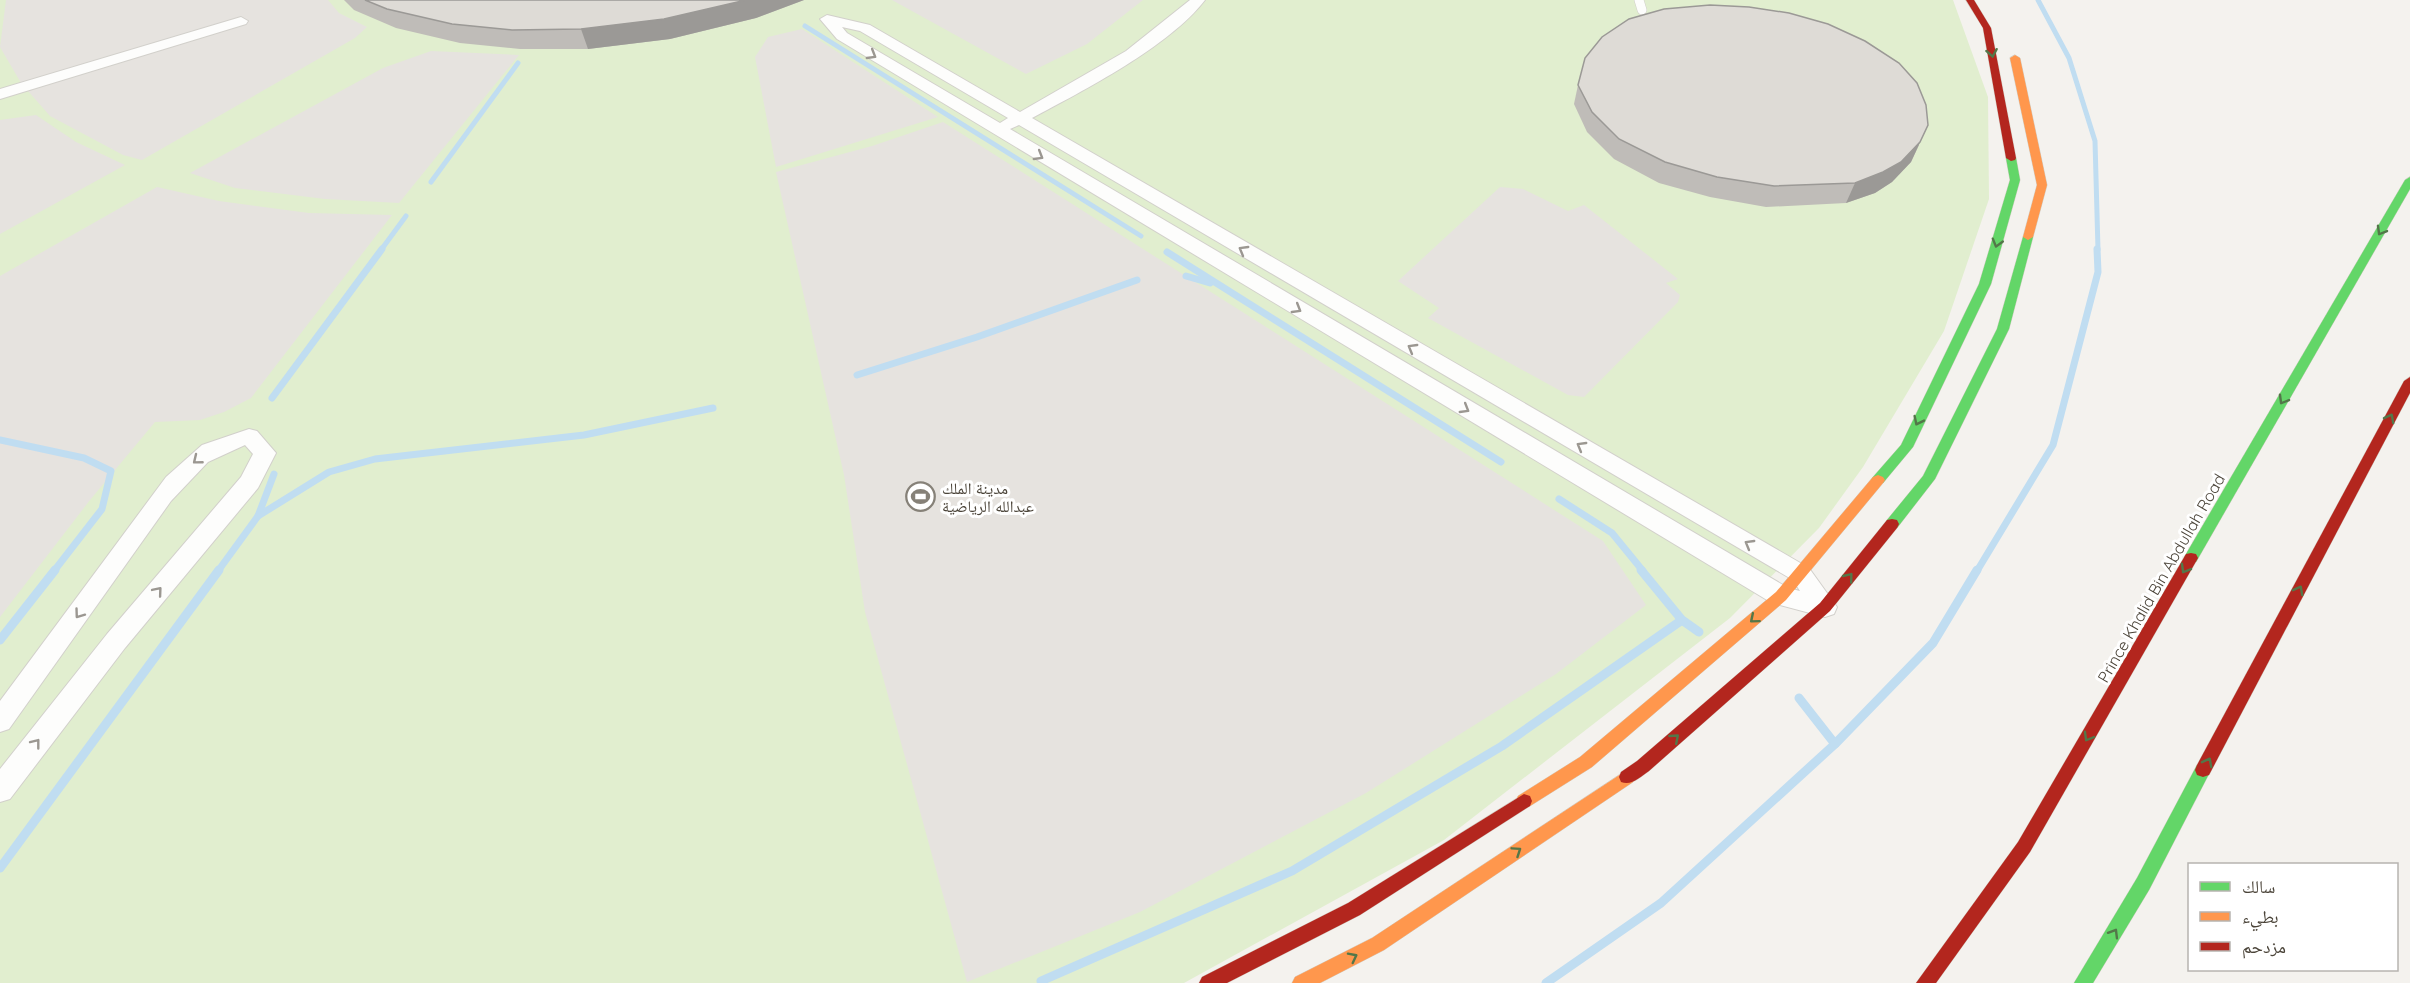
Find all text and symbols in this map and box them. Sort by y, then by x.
one-way arrow [866,47,876,59]
one-way arrow [1985,48,1998,58]
one-way arrow [1033,148,1043,160]
one-way arrow [2376,225,2388,235]
one-way arrow [1992,238,2004,248]
one-way arrow [1239,246,1249,257]
one-way arrow [1291,302,1301,313]
one-way arrow [1408,344,1418,355]
one-way arrow [2279,394,2290,404]
one-way arrow [1459,401,1469,413]
one-way arrow [2383,413,2394,424]
one-way arrow [1914,415,1926,426]
one-way arrow [1576,442,1587,453]
one-way arrow [193,452,204,463]
street label: Prince Khalid Bin Abdullah Road [2093,470,2229,686]
place label: مدينة الملك عبدالله الرياضية [942,478,1034,516]
sports icon: مدينة الملك عبدالله الرياضية [905,481,937,513]
one-way arrow [1745,540,1755,551]
one-way arrow [2181,562,2193,573]
one-way arrow [1842,573,1853,584]
one-way arrow [2292,586,2303,596]
one-way arrow [150,587,161,598]
one-way arrow [75,608,86,619]
one-way arrow [1750,612,1761,623]
one-way arrow [2083,731,2095,741]
one-way arrow [1669,734,1679,745]
one-way arrow [28,739,39,750]
one-way arrow [2201,758,2212,769]
one-way arrow [1510,847,1521,858]
legend [2188,863,2398,971]
text: سالك [2242,875,2275,898]
text: بطيء [2242,905,2279,932]
one-way arrow [2106,929,2118,939]
text: مزدحم [2242,935,2286,959]
one-way arrow [1347,952,1358,964]

